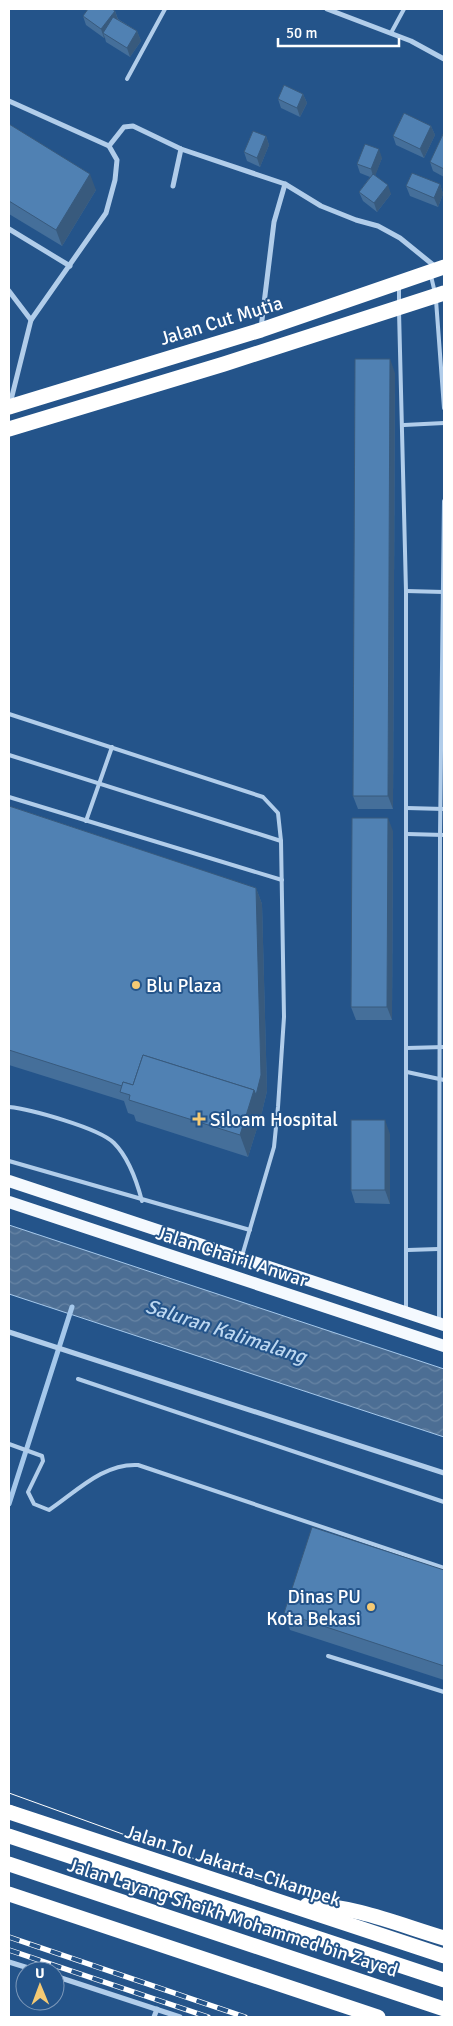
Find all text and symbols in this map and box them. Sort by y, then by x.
scale bar [278,15,399,47]
text: 50 m [286,24,317,42]
street label: Jalan Cut Mutia [157,291,286,351]
place label: Blu Plaza [146,974,222,998]
marker: Blu Plaza [130,979,142,991]
place label: Siloam Hospital [210,1108,338,1132]
marker: Siloam Hospital [192,1112,206,1126]
street label: Jalan Chairil Anwar [153,1221,311,1293]
water label: Saluran Kalimalang [142,1294,311,1370]
place label: Dinas PU Kota Bekasi [266,1585,361,1631]
marker: Dinas PU Kota Bekasi [365,1601,377,1613]
street label: Jalan Tol Jakarta–Cikampek [122,1820,344,1912]
street label: Jalan Layang Sheikh Mohammed bin Zayed [64,1853,401,1983]
north arrow [15,1961,65,2011]
text: U [35,1965,45,1982]

